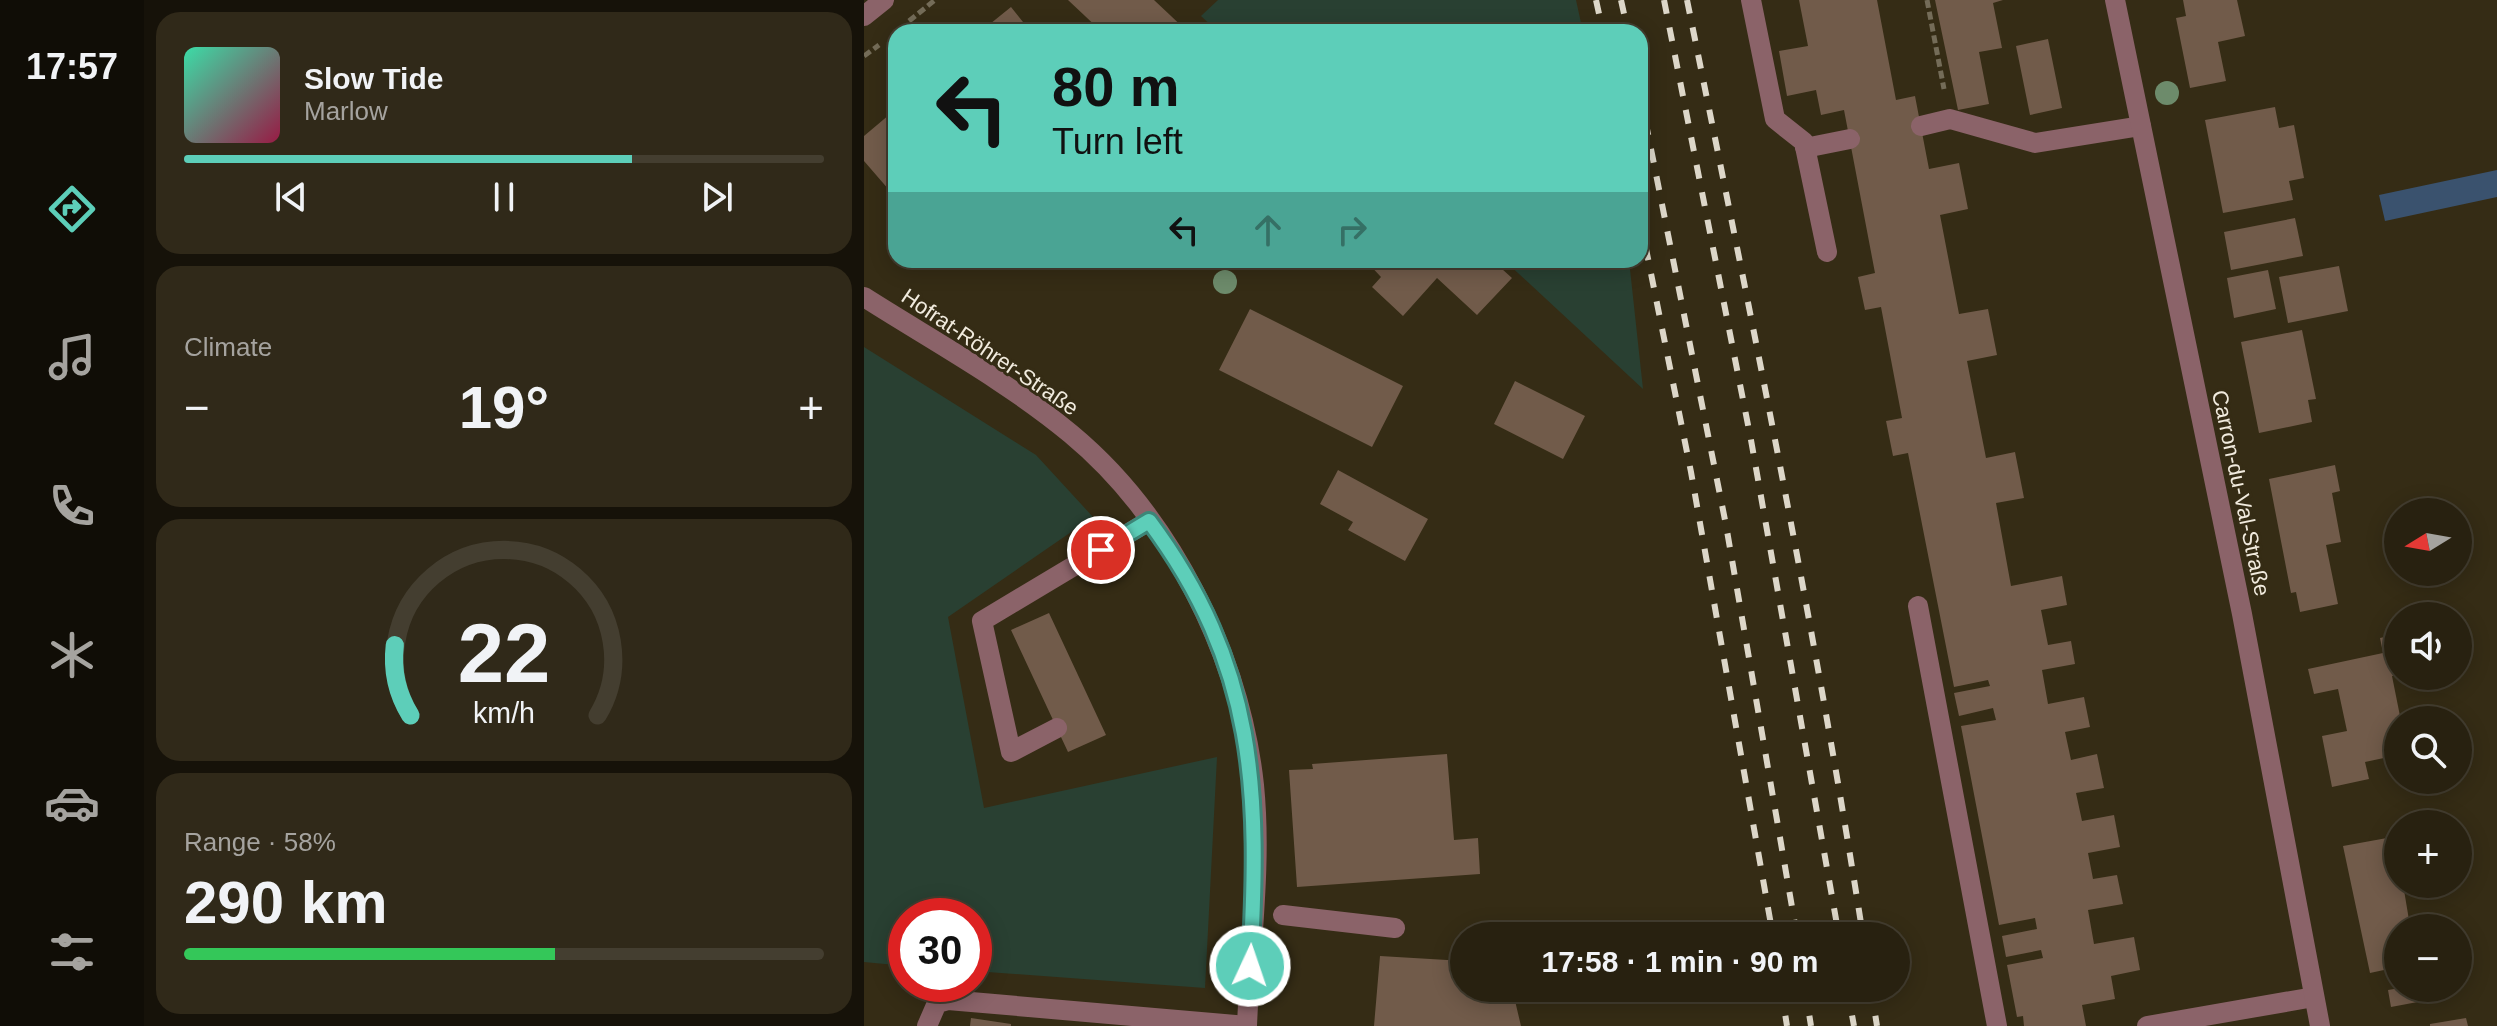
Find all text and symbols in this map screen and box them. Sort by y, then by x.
text: 17:57 [26,46,118,87]
text: 80 m [1052,55,1180,118]
icon: left [920,56,1024,160]
text: Slow Tide [304,62,443,95]
text: Marlow [304,96,388,126]
text: Turn left [1052,121,1183,162]
icon: previous [269,175,313,219]
icon: pause [482,175,526,219]
icon: next [695,175,739,219]
icon: directions [44,181,100,237]
icon: left [1162,208,1206,252]
icon: ahead [1246,208,1290,252]
icon: right [1330,208,1374,252]
street label: Hofrat-Röhrer-Straße [897,284,1083,420]
icon: music [44,329,100,385]
text: Climate [184,332,272,362]
text: 19° [459,374,549,441]
text: − [184,383,210,432]
text: + [798,383,824,432]
street label: Carron-du-Val-Straße [2207,388,2275,598]
icon: phone [44,478,100,534]
north arrow [2384,498,2472,586]
map controls [2384,498,2472,1002]
pin [1067,516,1135,584]
icon: arrive [1079,528,1123,572]
button: sound [2384,602,2472,690]
text: 22 [458,606,550,699]
icon: climate [44,627,100,683]
text: km/h [473,697,535,729]
button: search [2384,706,2472,794]
icon: car [44,775,100,831]
button: + [2384,810,2472,898]
text: Range · 58% [184,827,336,857]
text: 290 km [184,869,388,936]
speed limit sign: 30 [888,898,992,1002]
button: − [2384,914,2472,1002]
icon: filters [44,924,100,980]
position arrow [1208,924,1292,1008]
text: 17:58 · 1 min · 90 m [1542,945,1818,978]

